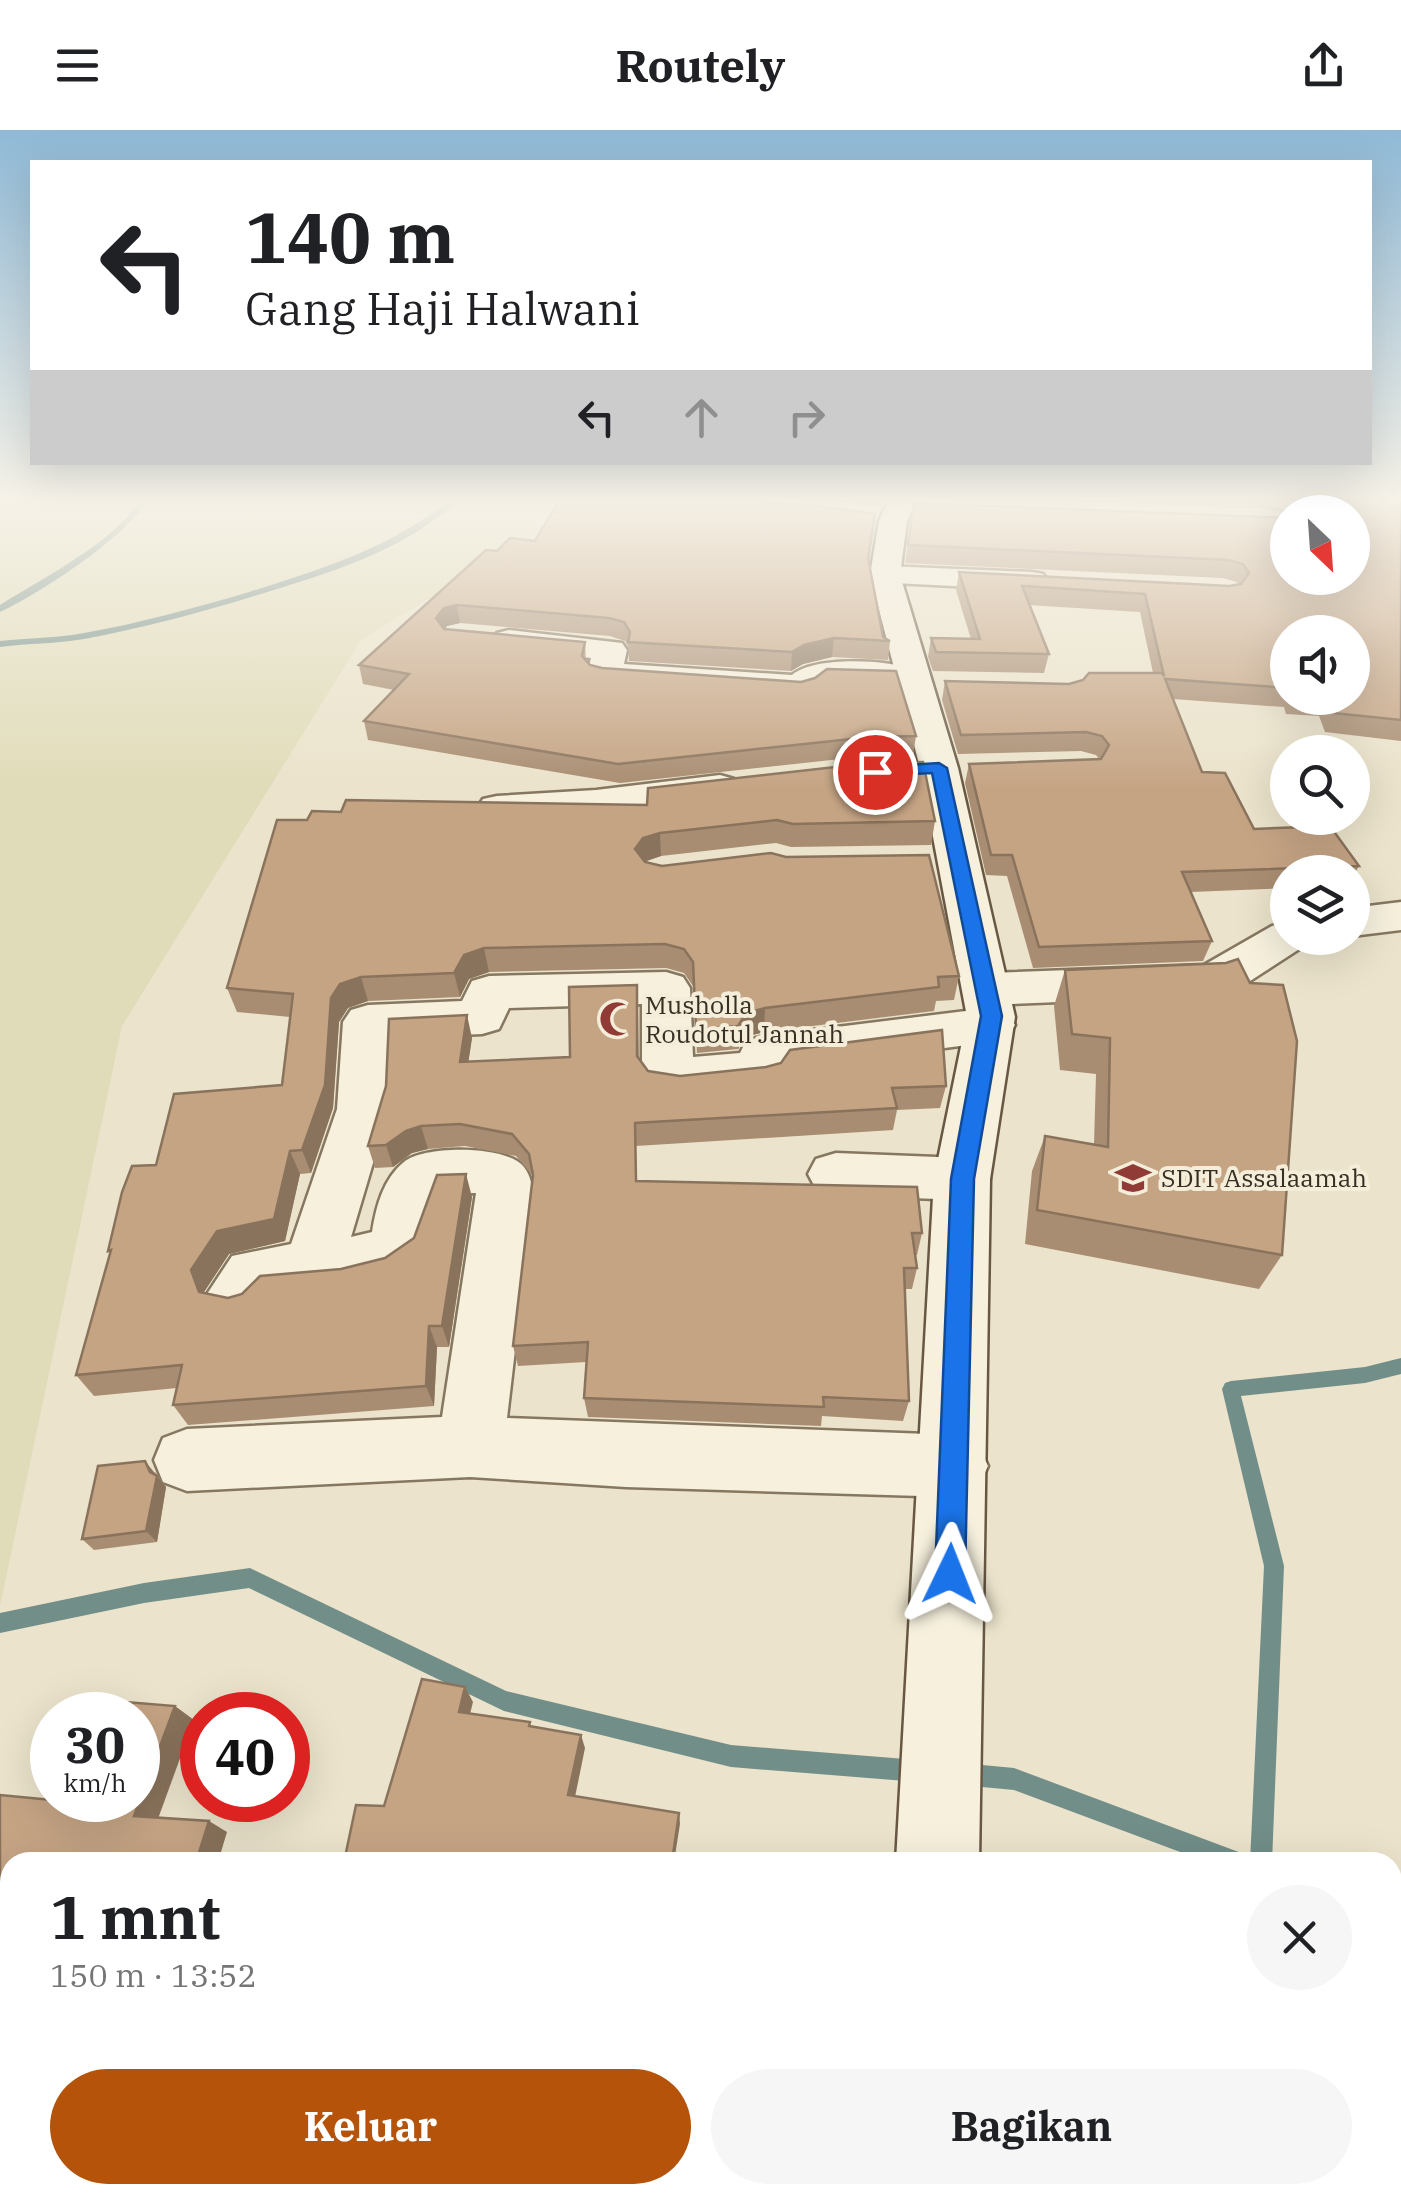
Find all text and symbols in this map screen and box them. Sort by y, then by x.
text: Routely [616,36,785,94]
icon: menu [50,38,105,93]
icon: share [1296,38,1351,93]
text: 140 m [245,191,455,282]
icon: left [80,200,210,330]
text: Gang Haji Halwani [245,279,640,337]
icon: left [569,390,624,445]
icon: ahead [674,390,729,445]
icon: right [779,390,834,445]
north arrow [1270,495,1370,595]
map controls [1270,495,1370,955]
button: sound [1270,615,1370,715]
pin [833,730,918,815]
button: search [1270,735,1370,835]
icon: arrive [848,745,903,800]
button: layers [1270,855,1370,955]
place label: Musholla Roudotul Jannah [645,988,844,1050]
mosque icon: Musholla Roudotul Jannah [598,1000,636,1038]
school or university icon: SDIT Assalaamah [1114,1159,1152,1197]
place label: SDIT Assalaamah [1161,1161,1367,1194]
position arrow [898,1522,1002,1626]
speed limit sign: 40 [180,1692,310,1822]
text: 30 [65,1712,125,1777]
text: km/h [63,1766,127,1799]
text: 1 mnt [50,1877,220,1956]
button: close [1247,1885,1352,1990]
text: 150 m · 13:52 [50,1954,257,1996]
button: Keluar [50,2069,691,2184]
button: Bagikan [711,2069,1352,2184]

